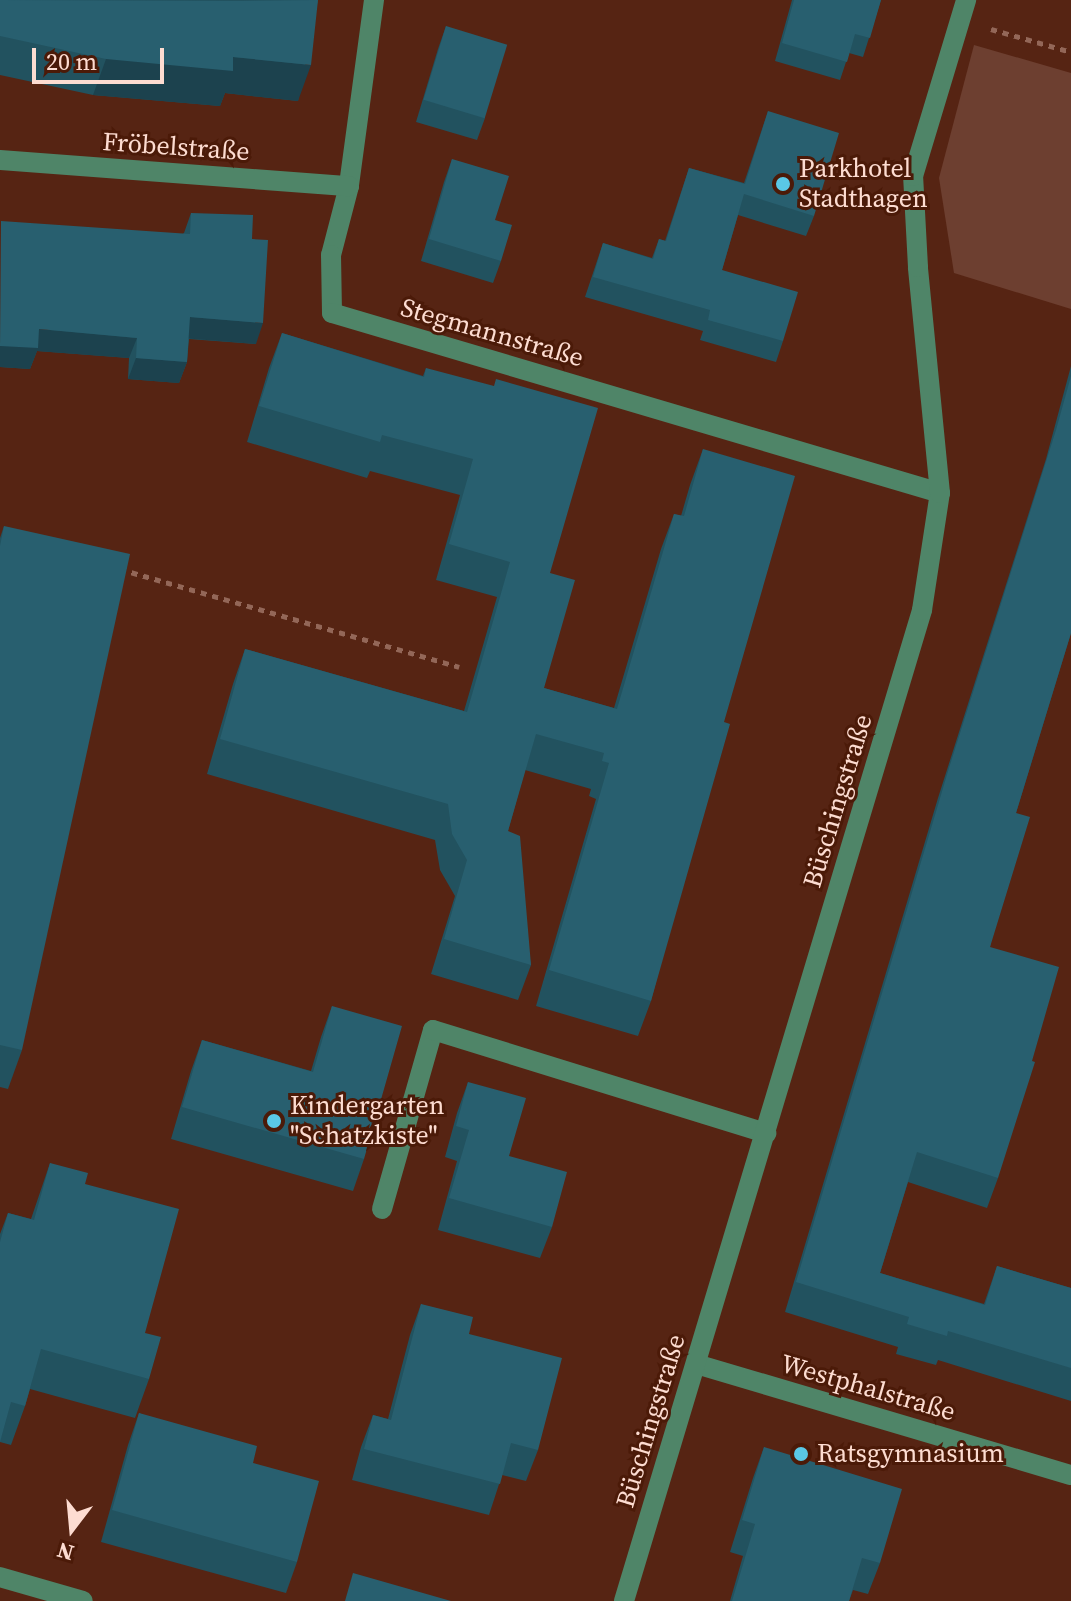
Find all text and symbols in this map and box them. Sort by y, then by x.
scale bar [36,32,168,82]
text: 20 m [46,45,97,78]
street label: Fröbelstraße [101,126,251,168]
place label: Parkhotel Stadthagen [799,153,928,214]
marker: Parkhotel Stadthagen [774,175,792,193]
street label: Stegmannstraße [397,292,587,374]
street label: Büschingstraße [797,711,879,891]
place label: Kindergarten "Schatzkiste" [290,1090,445,1152]
marker: Kindergarten "Schatzkiste" [265,1112,283,1130]
street label: Büschingstraße [610,1331,692,1511]
street label: Westphalstraße [777,1348,959,1428]
place label: Ratsgymnasium [817,1438,1004,1470]
marker: Ratsgymnasium [792,1445,810,1463]
north arrow [32,1489,112,1569]
text: N [54,1535,77,1569]

